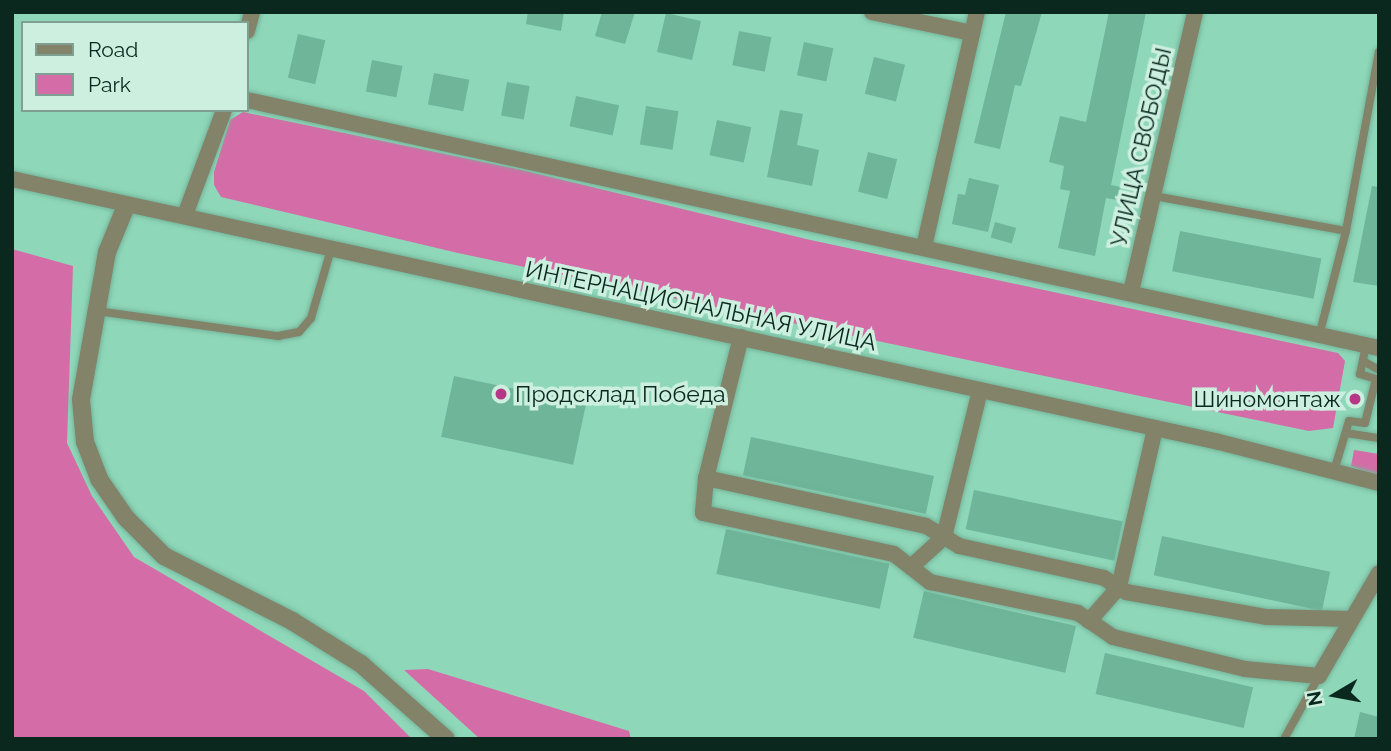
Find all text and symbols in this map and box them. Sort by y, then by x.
legend [21,21,248,112]
text: Road [88,37,138,62]
street label: УЛИЦА СВОБОДЫ [1105,44,1177,250]
text: Park [88,72,131,97]
street label: ИНТЕРНАЦИОНАЛЬНАЯ УЛИЦА [523,255,879,357]
place label: Продсклад Победа [515,380,726,408]
place label: Шиномонтаж [1194,385,1341,413]
marker: Продсклад Победа [493,386,509,402]
marker: Шиномонтаж [1347,391,1363,407]
north arrow [1300,660,1370,730]
text: N [1302,690,1326,708]

